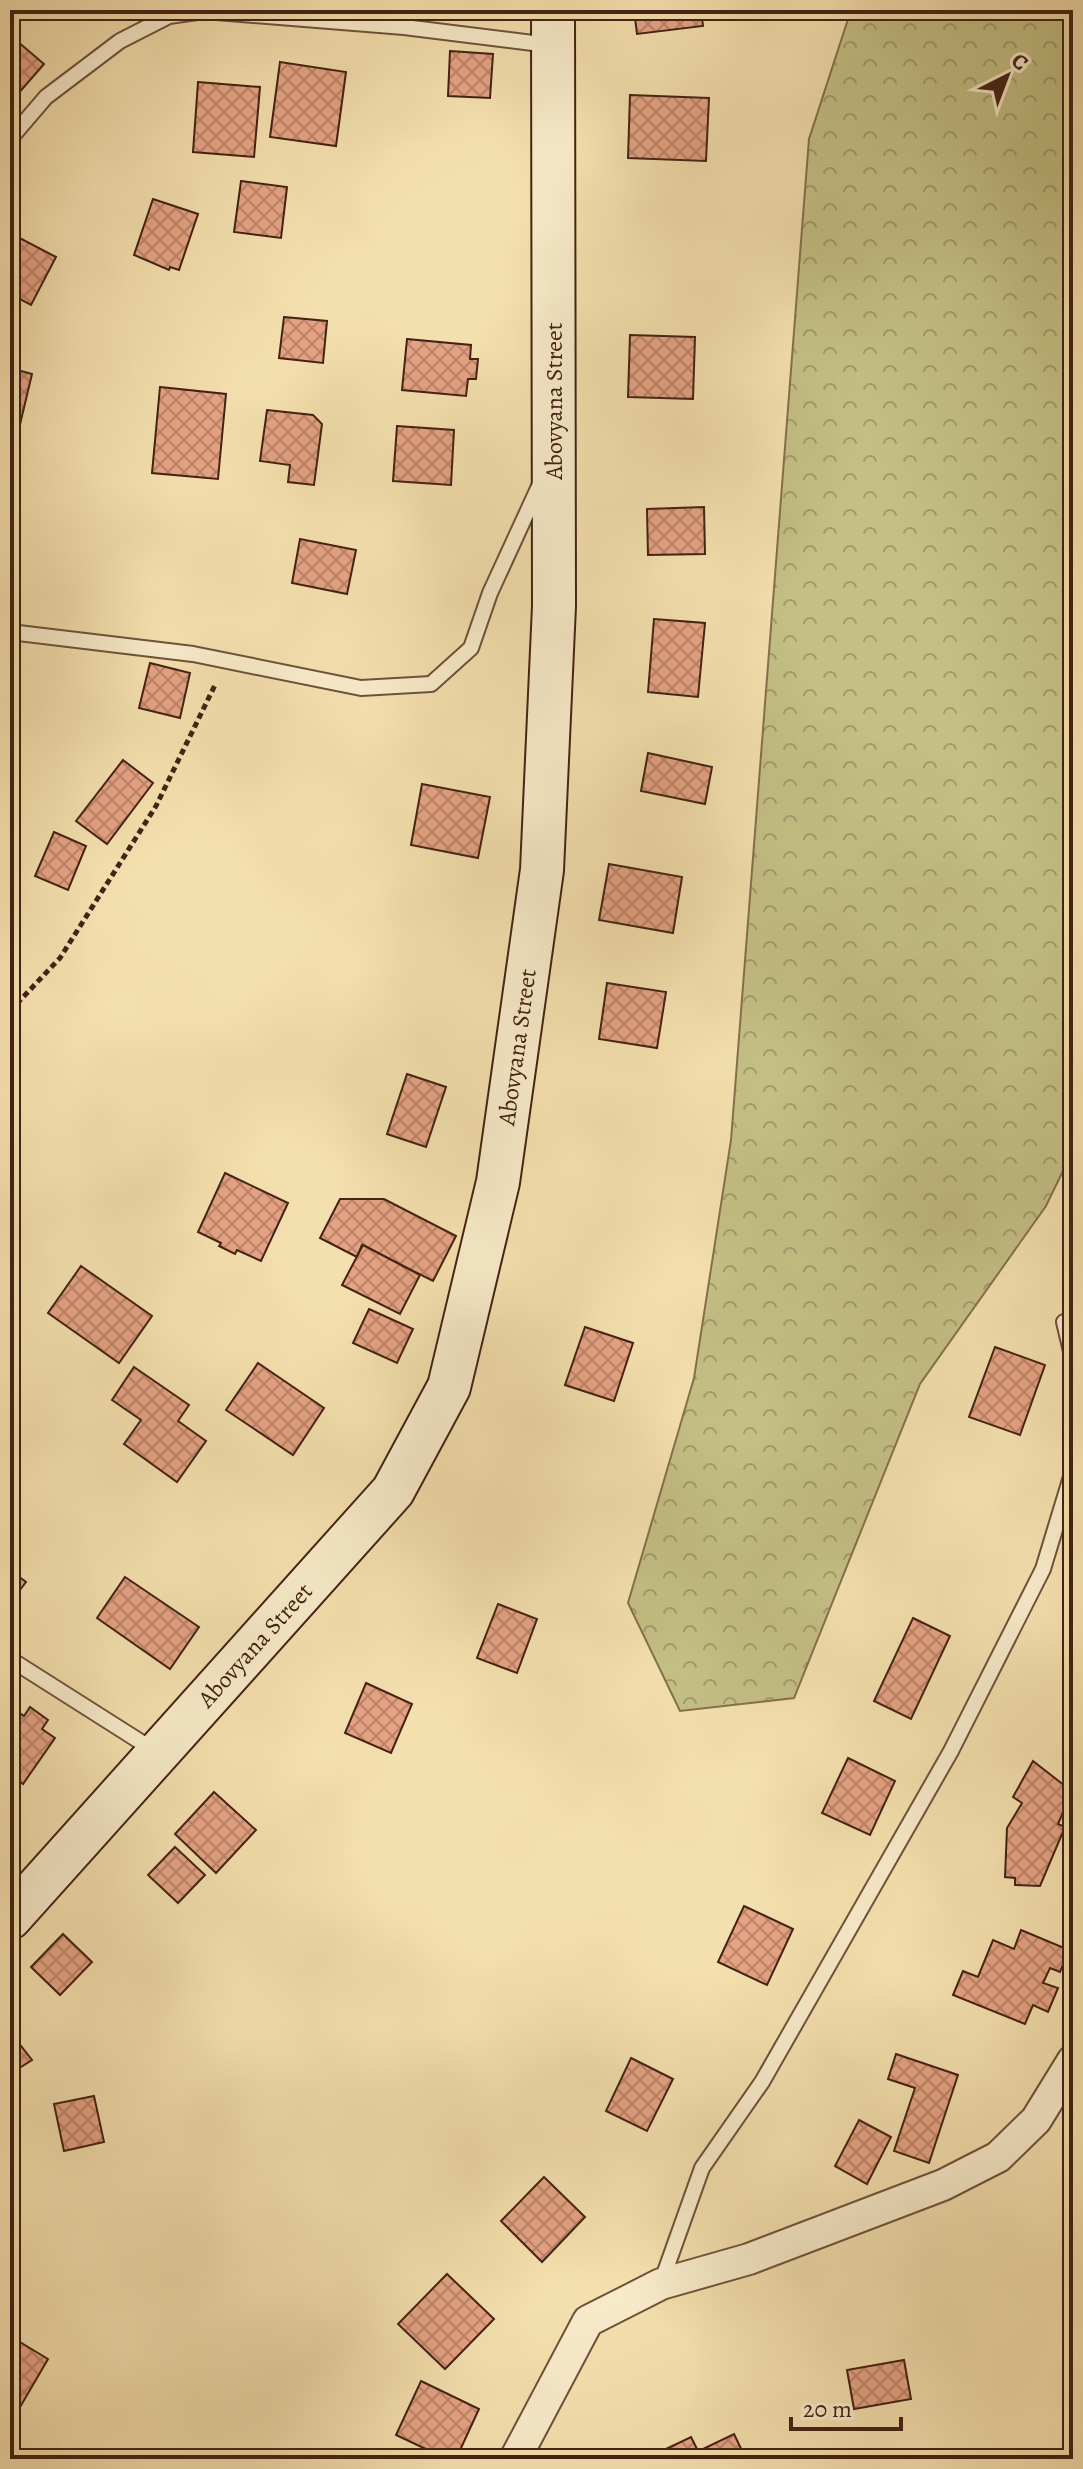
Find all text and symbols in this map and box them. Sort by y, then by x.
north arrow [967,36,1047,116]
text: С [1005,46,1035,78]
street label: Abovyana Street [538,322,570,481]
street label: Abovyana Street [490,967,544,1128]
street label: Abovyana Street [190,1576,320,1715]
scale bar [791,2381,901,2431]
text: 20 m [803,2393,852,2425]

